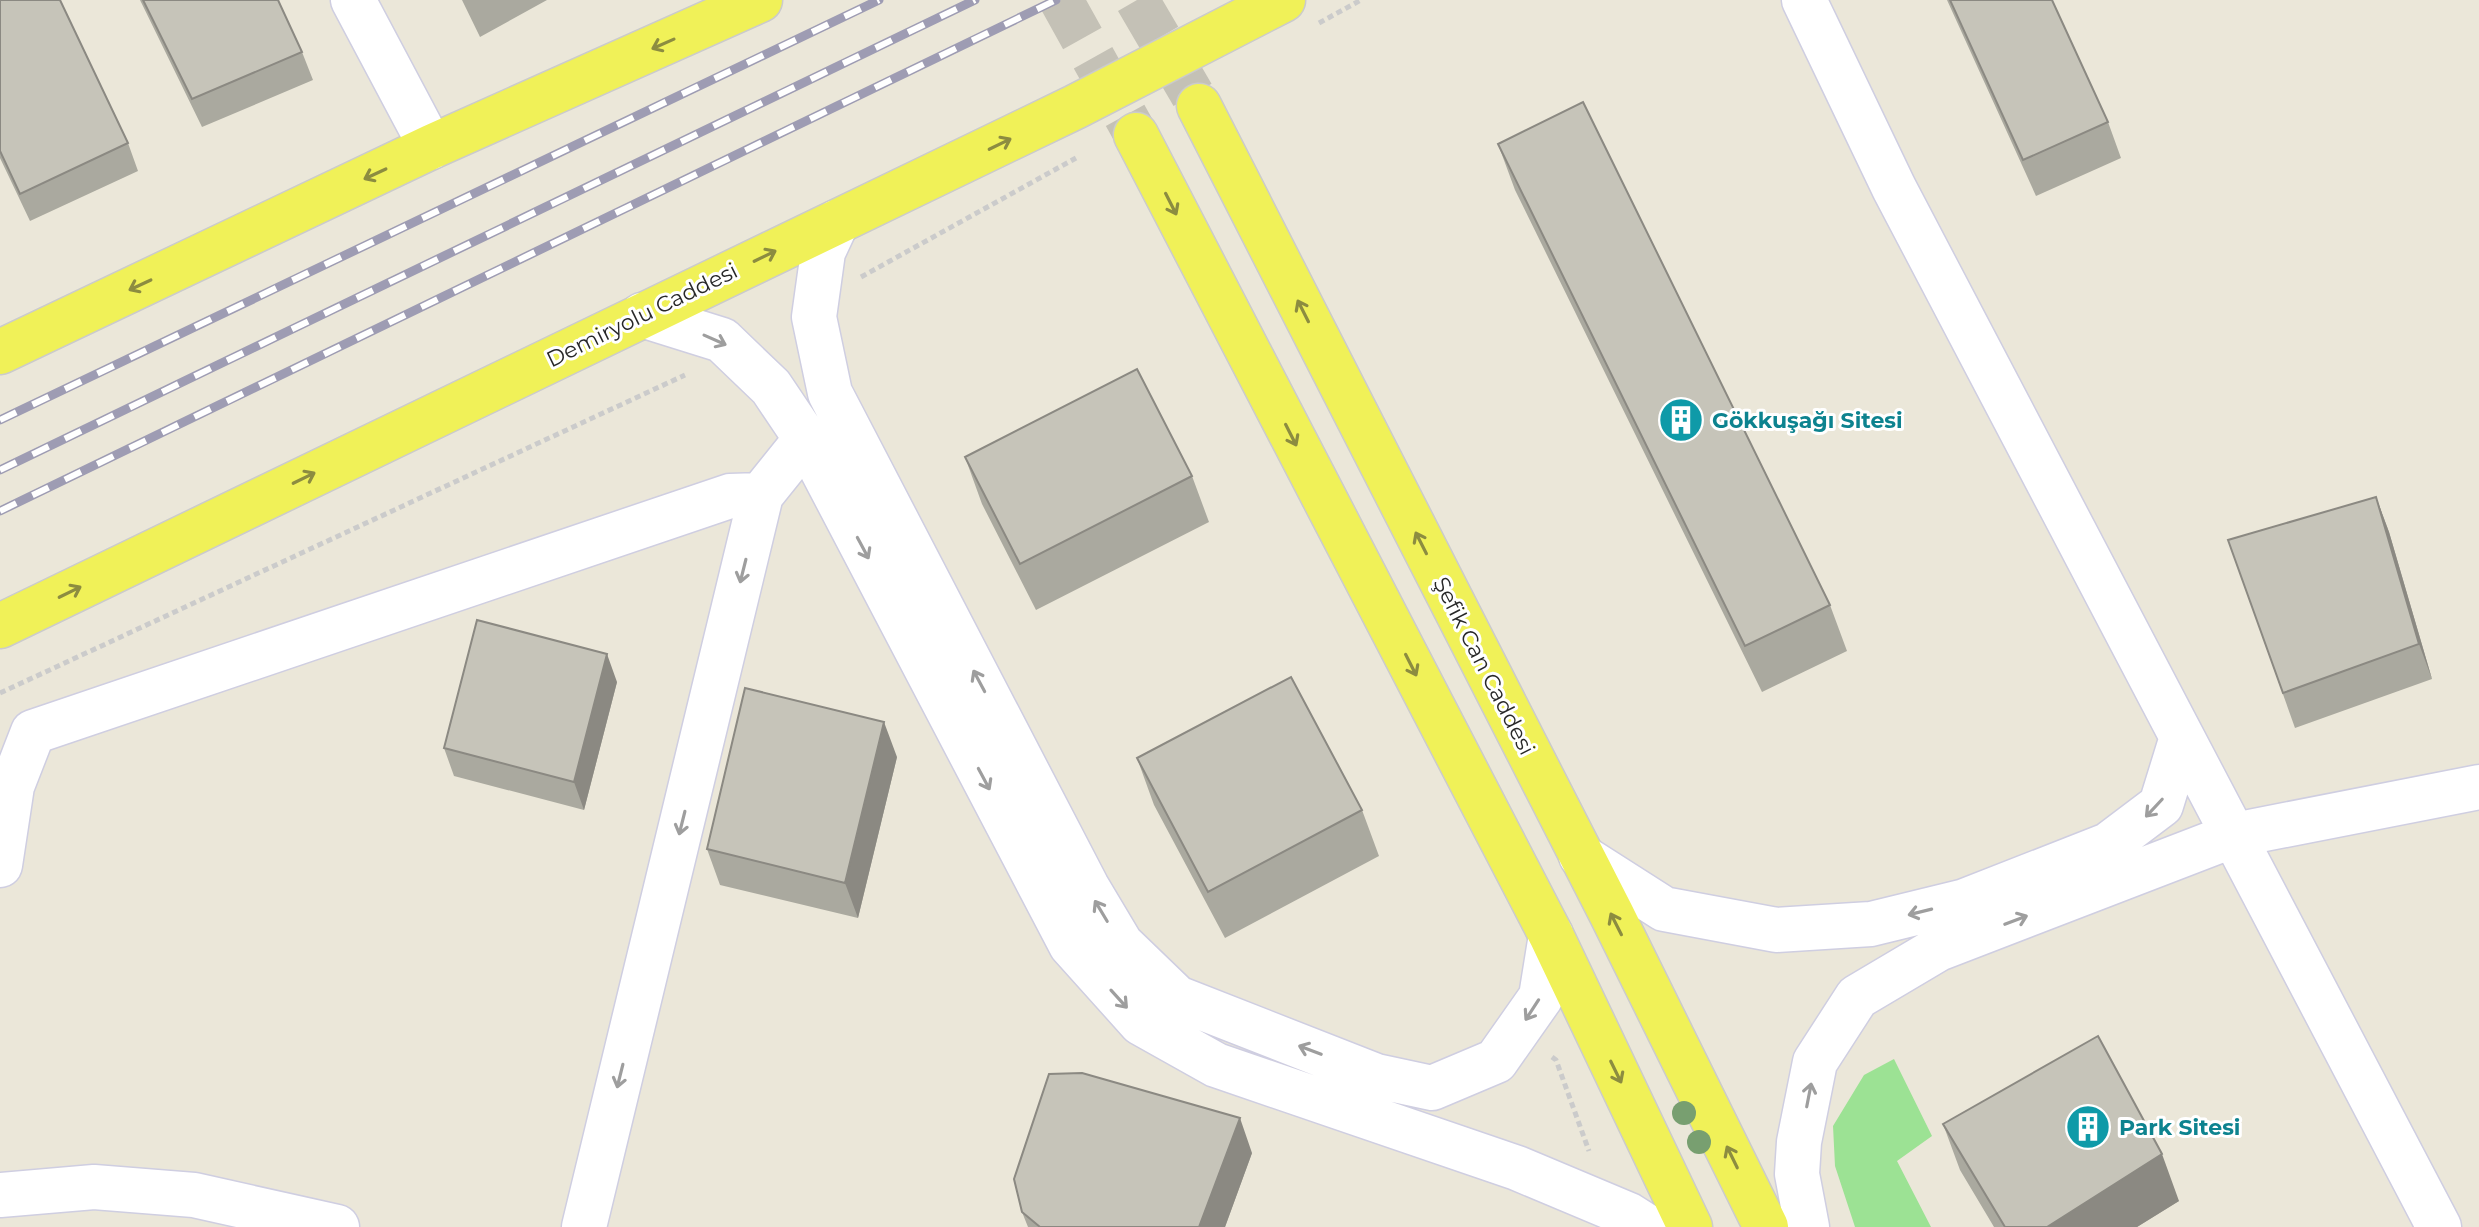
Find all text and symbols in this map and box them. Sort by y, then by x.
one-way arrow [651,37,676,52]
one-way arrow [987,135,1011,151]
one-way arrow [364,167,388,182]
one-way arrow [1164,191,1180,215]
one-way arrow [753,248,777,263]
street label: Demiryolu Caddesi [542,257,742,373]
one-way arrow [129,278,153,293]
one-way arrow [1295,300,1311,324]
one-way arrow [703,333,727,348]
building icon: Gökkuşağı Sitesi [1657,396,1705,444]
place label: Gökkuşağı Sitesi [1712,407,1903,434]
one-way arrow [1284,422,1300,446]
one-way arrow [291,470,315,485]
one-way arrow [1413,532,1429,556]
one-way arrow [856,536,872,560]
one-way arrow [734,557,749,583]
street label: Şefik Can Caddesi [1427,572,1541,760]
one-way arrow [58,584,82,599]
one-way arrow [1403,653,1419,677]
one-way arrow [971,669,987,693]
one-way arrow [976,766,992,790]
one-way arrow [2144,797,2164,817]
one-way arrow [673,810,688,836]
one-way arrow [1093,900,1109,923]
one-way arrow [1907,905,1933,920]
one-way arrow [2003,912,2028,926]
one-way arrow [1608,913,1624,937]
one-way arrow [1109,988,1128,1009]
one-way arrow [1524,998,1540,1021]
one-way arrow [1298,1042,1323,1057]
one-way arrow [1609,1060,1624,1084]
one-way arrow [612,1063,627,1088]
one-way arrow [1802,1083,1817,1108]
building icon: Park Sitesi [2064,1103,2112,1151]
place label: Park Sitesi [2119,1114,2240,1141]
one-way arrow [1724,1146,1739,1170]

